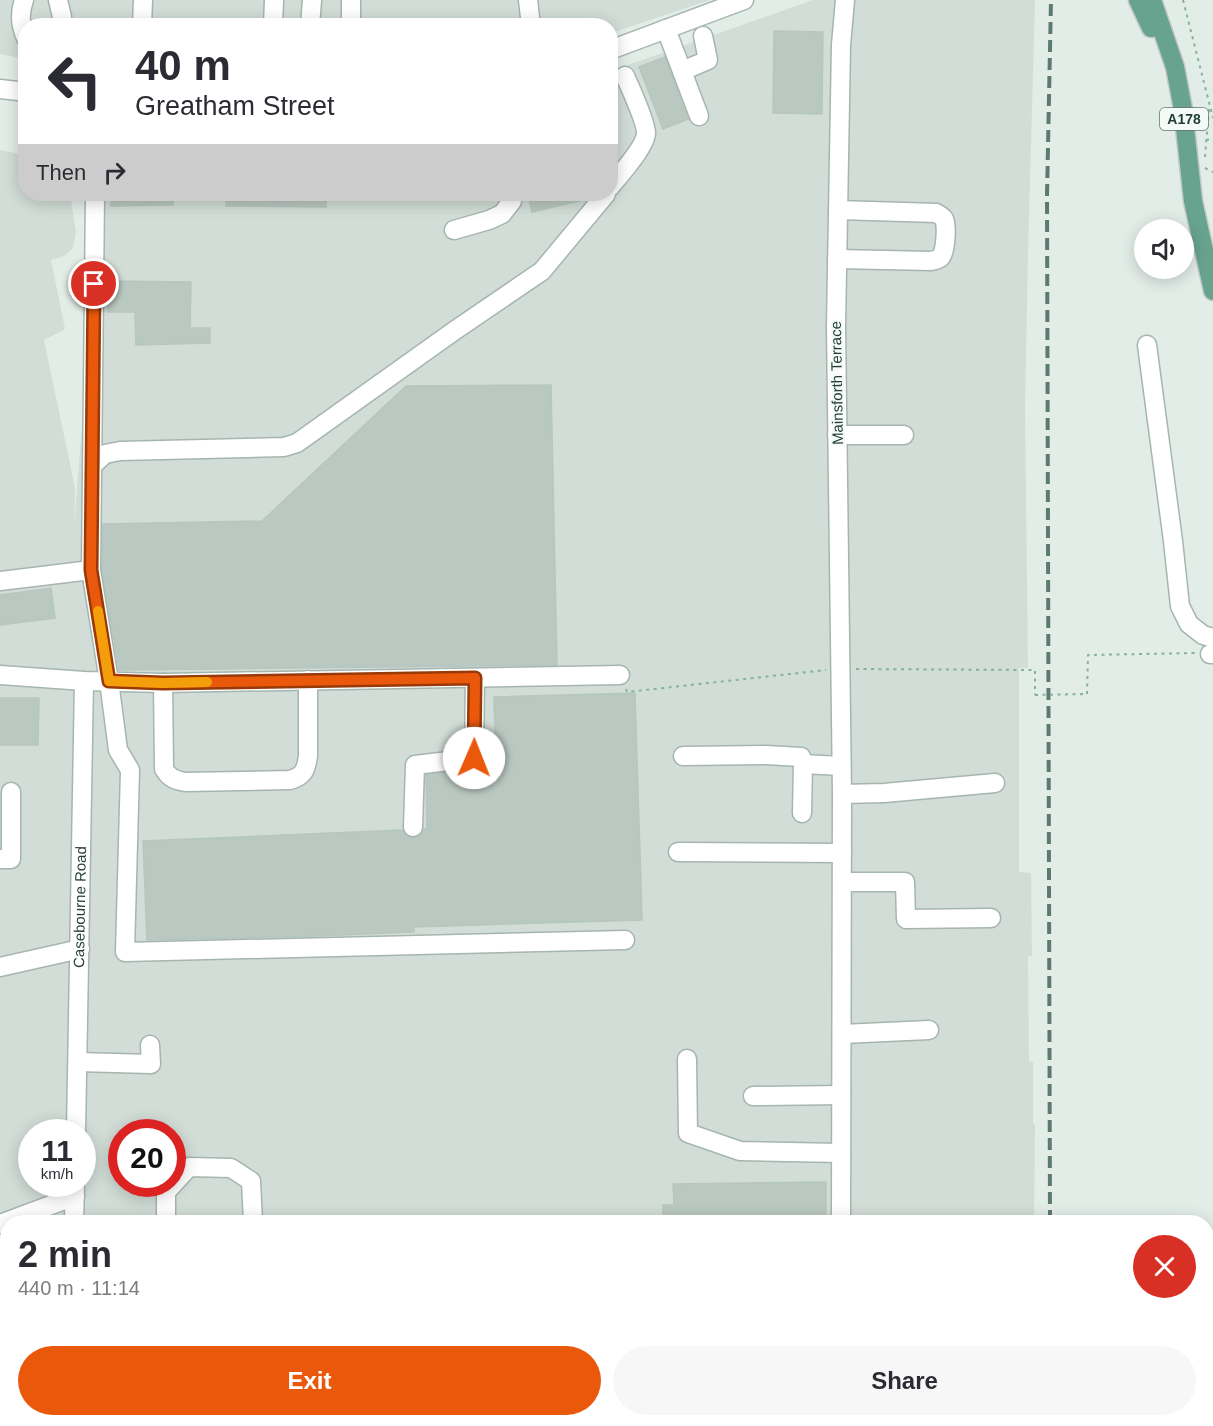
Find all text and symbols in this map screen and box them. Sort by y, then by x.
icon: left [36,42,114,120]
text: 40 m [135,42,231,89]
text: Greatham Street [135,91,335,121]
road number: A178 [1160,108,1208,130]
icon: right [98,156,131,189]
text: Then [36,160,86,185]
map controls [1134,219,1194,279]
button: sound [1134,219,1194,279]
pin [68,258,119,309]
icon: arrive [77,267,110,300]
street label: Mainsforth Terrace [827,321,846,445]
position arrow [442,726,506,790]
street label: Casebourne Road [70,846,89,968]
speed limit sign: 20 [108,1119,186,1197]
text: 11 [41,1134,73,1167]
text: km/h [41,1165,73,1182]
text: 2 min [18,1234,112,1275]
button: close [1133,1235,1196,1298]
text: 440 m · 11:14 [18,1277,140,1299]
button: Exit [18,1346,601,1415]
button: Share [613,1346,1196,1415]

